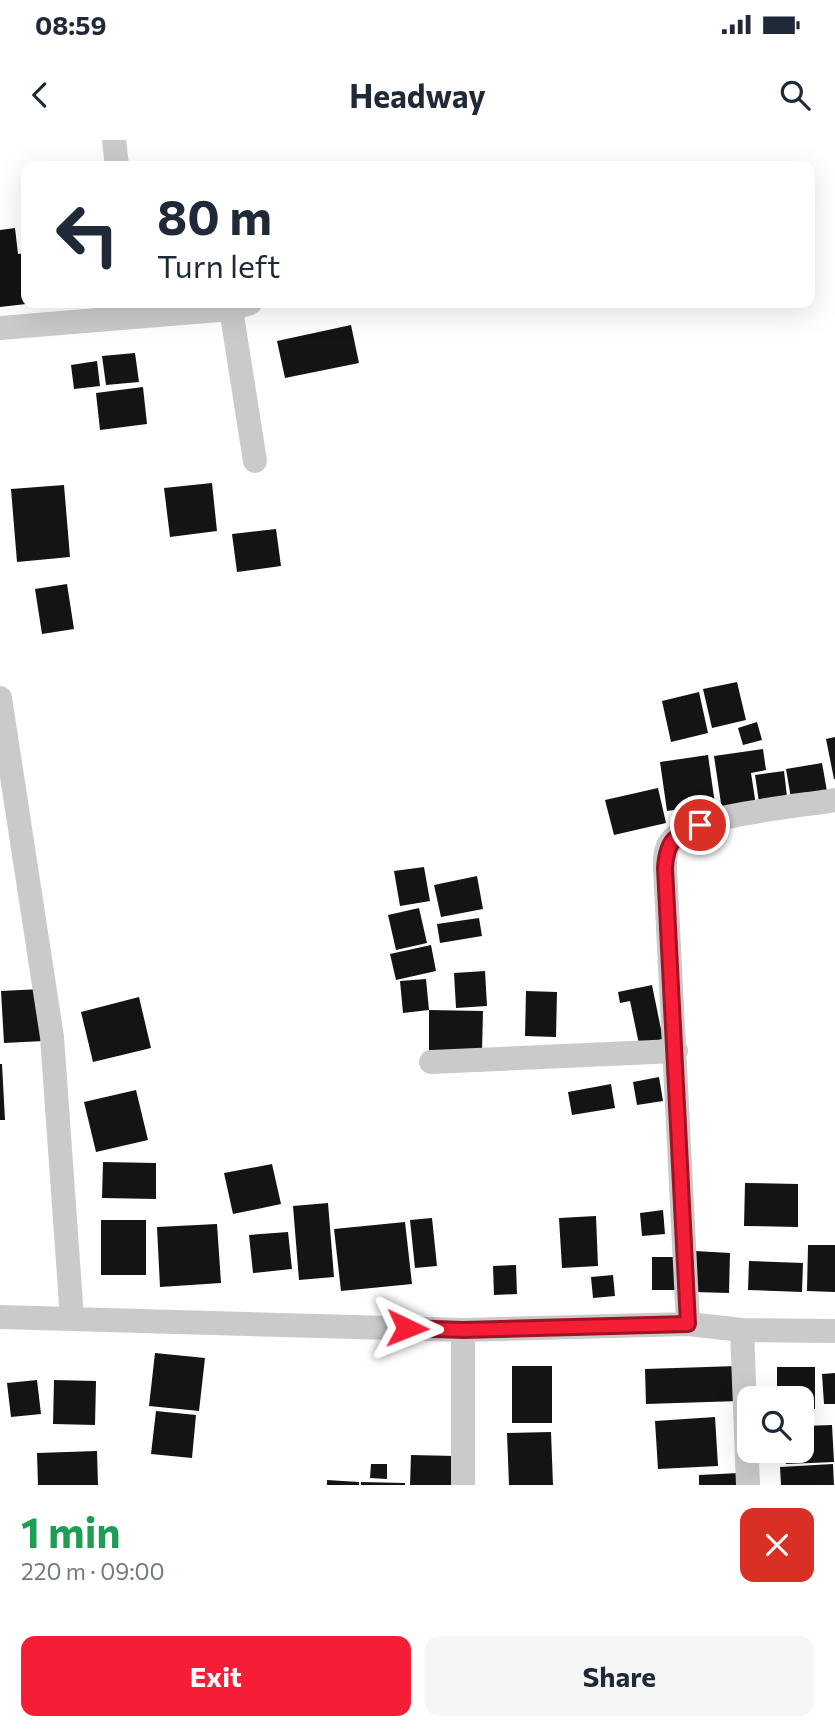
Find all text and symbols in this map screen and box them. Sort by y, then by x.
text: 08:59 [35,9,106,40]
text: Headway [349,75,486,115]
icon: back [21,76,59,114]
icon: search [776,76,814,114]
text: 80 m [157,185,272,245]
icon: left [42,189,133,280]
text: Turn left [157,245,281,285]
pin [670,795,730,855]
icon: arrive [681,806,719,844]
position arrow [370,1291,444,1365]
map controls [737,1386,814,1463]
button: search [737,1386,814,1463]
text: 1 min [21,1505,121,1557]
button: close [740,1508,814,1582]
text: 220 m · 09:00 [21,1557,165,1585]
button: Exit [21,1636,411,1716]
button: Share [425,1636,814,1716]

